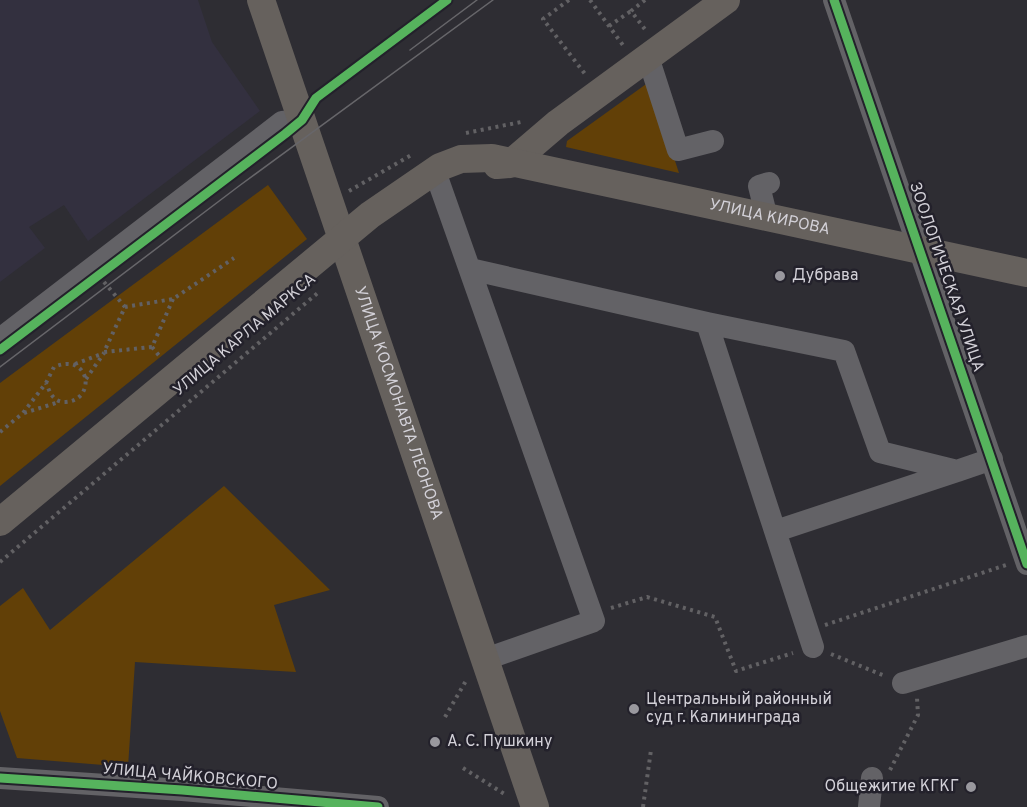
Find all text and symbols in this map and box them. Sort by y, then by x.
street label: ЗООЛОГИЧЕСКАЯ УЛИЦА [904,179,988,375]
street label: УЛИЦА КИРОВА [707,195,832,240]
place label: Дубрава [792,266,858,286]
street label: УЛИЦА КАРЛА МАРКСА [170,269,321,401]
marker: Дубрава [773,269,787,283]
street label: УЛИЦА КОСМОНАВТА ЛЕОНОВА [349,284,447,523]
place label: Центральный районный суд г. Калининграда [646,690,832,728]
marker: Центральный районный суд г. Калининграда [627,702,641,716]
place label: А. С. Пушкину [447,732,552,752]
marker: А. С. Пушкину [428,735,442,749]
street label: УЛИЦА ЧАЙКОВСКОГО [101,757,279,795]
place label: Общежитие КГКГ [824,777,959,797]
marker: Общежитие КГКГ [964,780,978,794]

